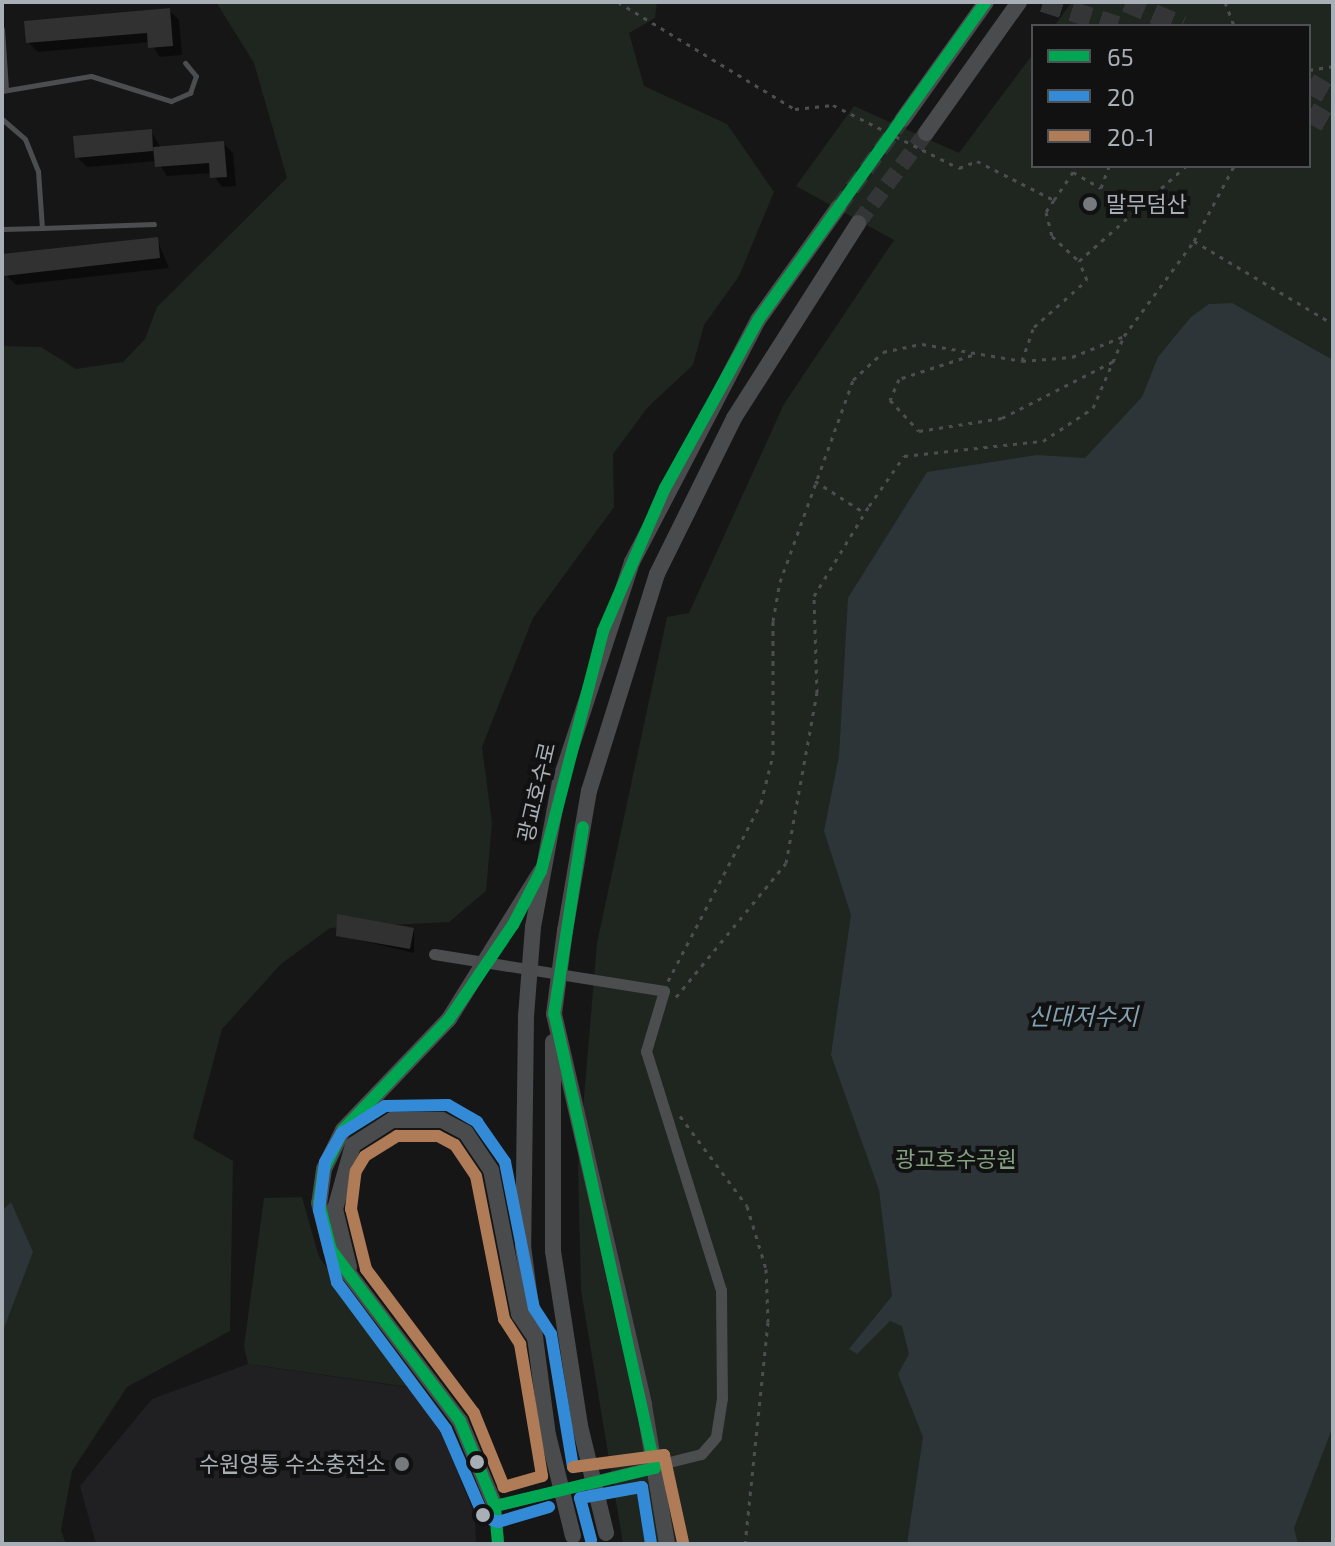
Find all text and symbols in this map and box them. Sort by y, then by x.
legend [1031,24,1311,168]
text: 65 [1107,42,1134,71]
text: 20 [1107,82,1135,111]
text: 20-1 [1107,122,1155,151]
place label: 말무덤산 [1106,191,1187,217]
marker: 말무덤산 [1081,195,1099,213]
street label: 광교호수로 [512,740,560,844]
water label: 신대저수지 [1028,1002,1138,1030]
park label: 광교호수공원 [895,1146,1017,1172]
place label: 수원영통 수소충전소 [199,1451,386,1477]
unlabelled marker [469,1454,485,1470]
marker: 수원영통 수소충전소 [393,1455,411,1473]
unlabelled marker [475,1507,491,1523]

